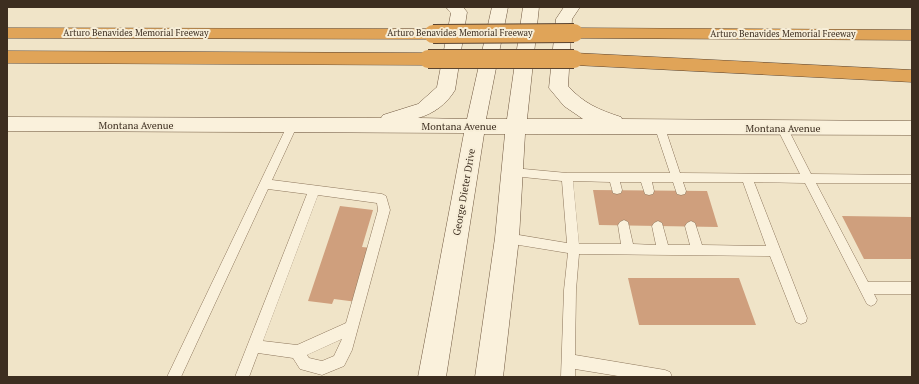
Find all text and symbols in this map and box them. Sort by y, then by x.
street label: Arturo Benavides Memorial Freeway [63,27,209,39]
street label: Arturo Benavides Memorial Freeway [387,27,533,39]
street label: Arturo Benavides Memorial Freeway [710,28,856,40]
street label: Montana Avenue [99,119,173,132]
street label: Montana Avenue [422,120,496,133]
street label: Montana Avenue [746,122,820,135]
street label: George Dieter Drive [450,148,478,236]

